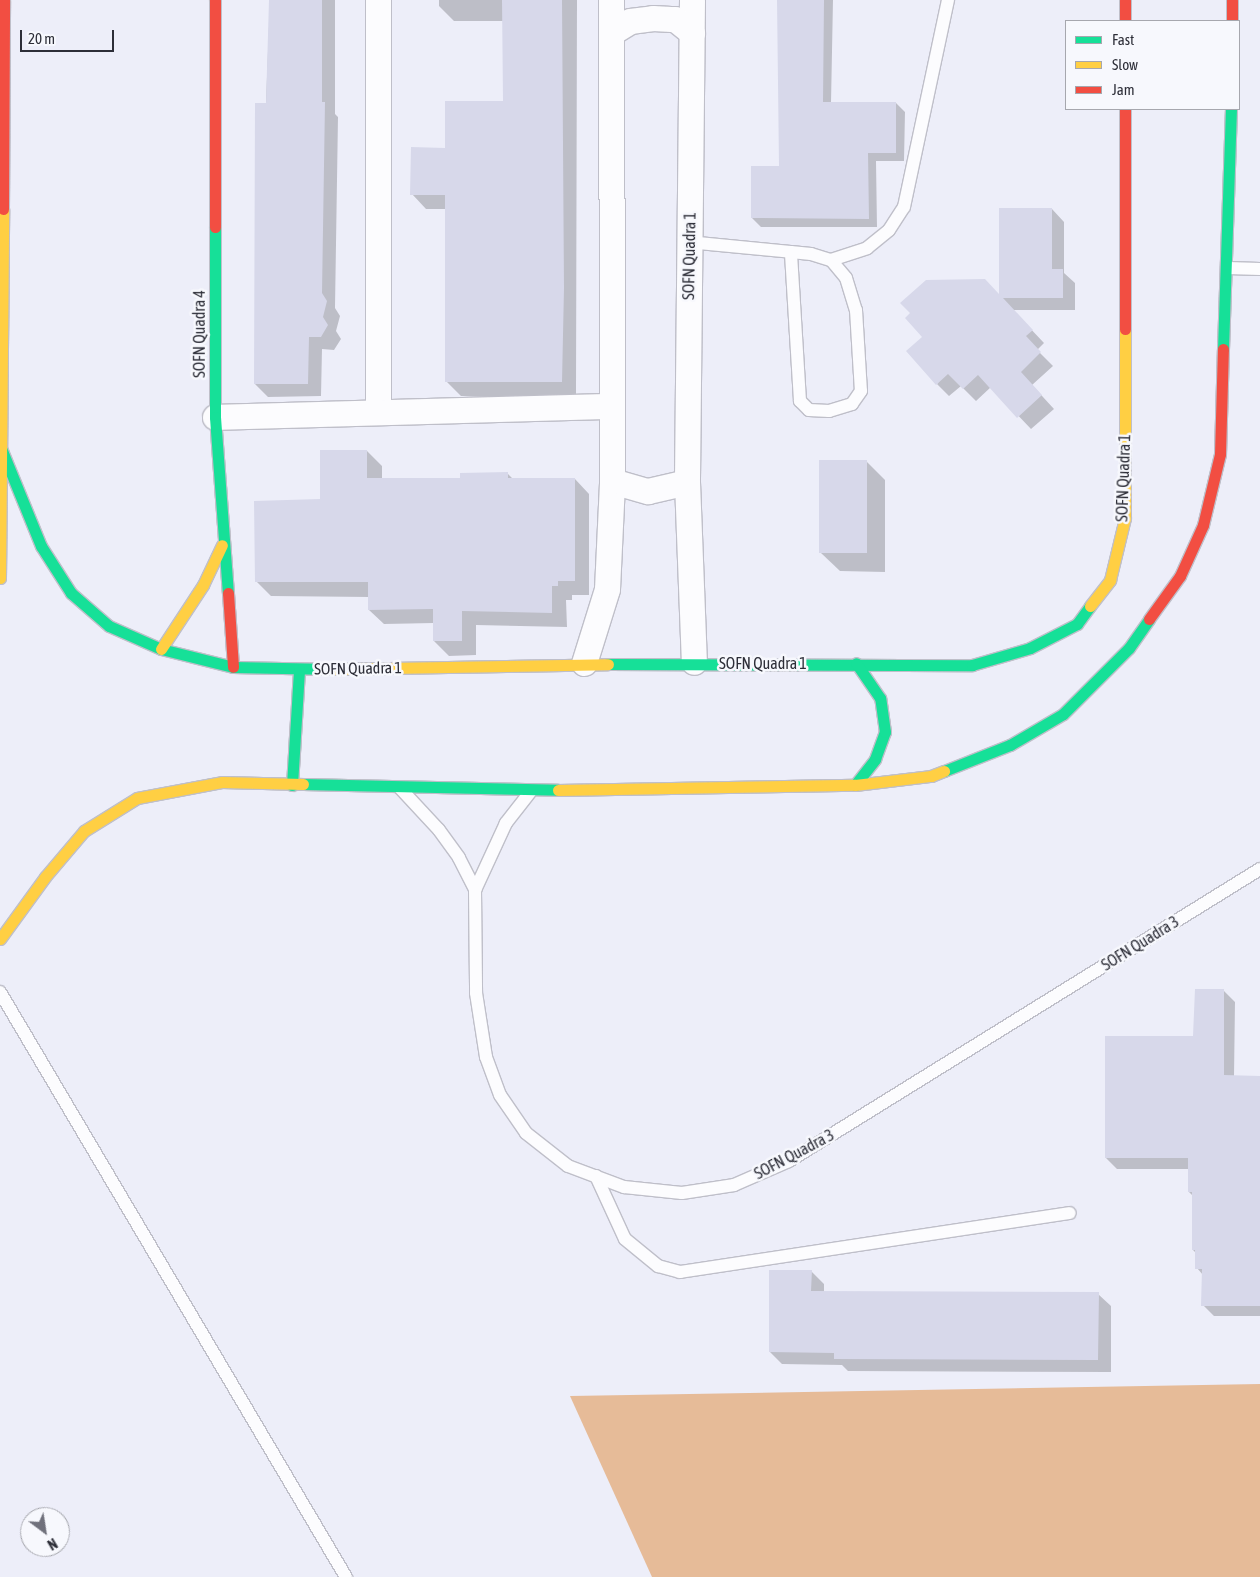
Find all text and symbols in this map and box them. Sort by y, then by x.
scale bar [22,20,116,52]
legend [1065,20,1240,110]
text: 20 m [28,30,55,47]
text: Fast [1112,31,1134,48]
text: Slow [1112,56,1138,73]
text: Jam [1112,81,1135,98]
street label: SOFN Quadra 1 [679,212,699,300]
street label: SOFN Quadra 4 [189,290,209,378]
street label: SOFN Quadra 1 [1112,434,1134,522]
street label: SOFN Quadra 1 [719,653,807,673]
street label: SOFN Quadra 1 [314,658,402,678]
street label: SOFN Quadra 3 [1098,912,1182,974]
street label: SOFN Quadra 3 [751,1125,837,1183]
north arrow [20,1507,70,1557]
text: N [45,1535,60,1553]

